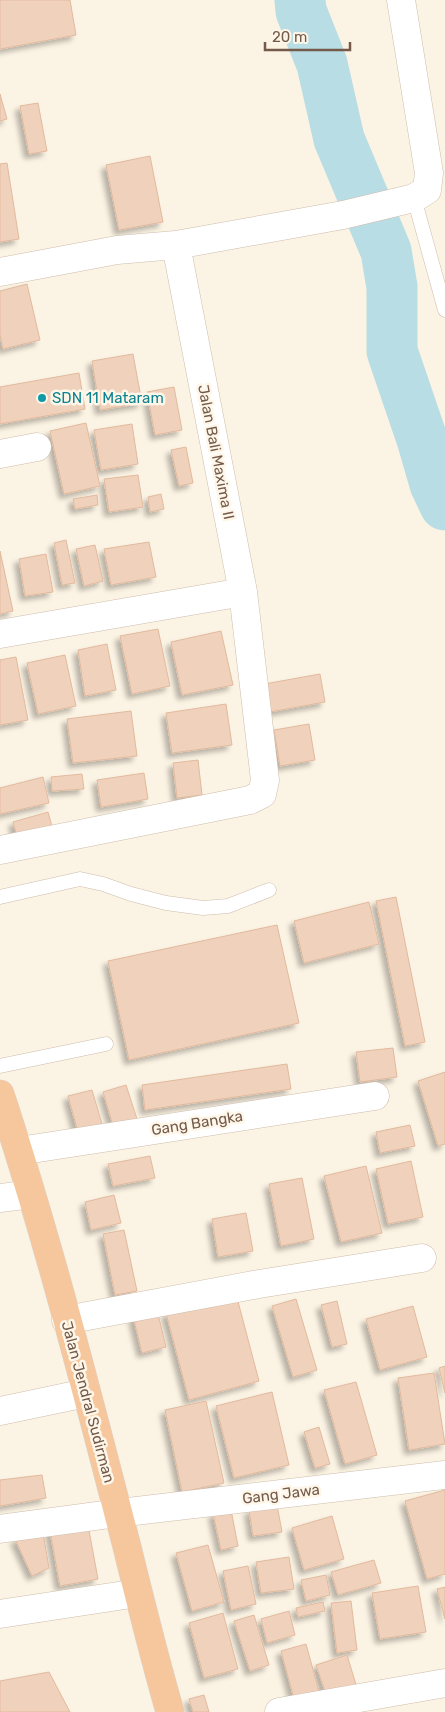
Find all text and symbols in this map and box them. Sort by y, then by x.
scale bar [265,20,350,52]
text: 20 m [272,28,307,46]
street label: Jalan Bali Maxima II [194,383,238,521]
place label: SDN 11 Mataram [52,389,164,407]
marker: SDN 11 Mataram [36,392,48,404]
street label: Gang Bangka [150,1107,244,1139]
street label: Jalan Jendral Sudirman [58,1319,118,1485]
street label: Gang Jawa [241,1480,321,1508]

